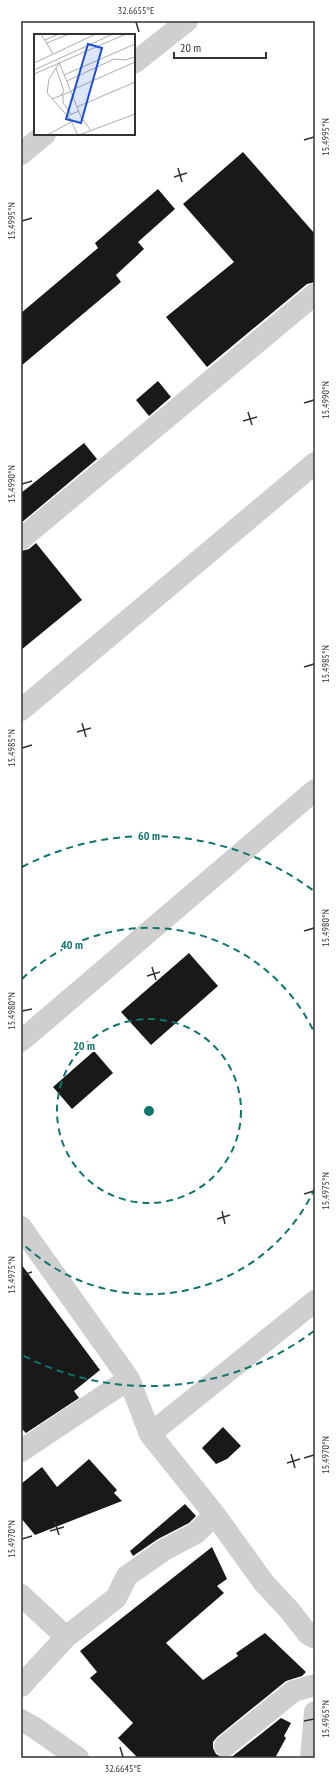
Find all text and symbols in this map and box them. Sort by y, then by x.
text: 32.6655°E [118,4,154,17]
inset map [34,34,135,135]
scale bar [174,34,266,60]
text: 20 m [180,40,201,55]
text: 15.4995°N [319,118,332,156]
text: 15.4995°N [5,202,18,240]
text: 15.4990°N [319,381,332,419]
text: 15.4990°N [5,465,18,503]
text: 15.4985°N [319,645,332,683]
text: 15.4985°N [5,729,18,767]
text: 60 m [138,828,160,843]
text: 15.4980°N [319,909,332,947]
text: 40 m [61,937,83,952]
text: 15.4980°N [5,992,18,1030]
text: 20 m [73,1038,95,1053]
centre of rings [142,1104,156,1118]
text: 15.4975°N [319,1172,332,1210]
text: 15.4975°N [5,1256,18,1294]
text: 15.4970°N [319,1436,332,1474]
text: 15.4970°N [5,1520,18,1558]
text: 15.4965°N [319,1700,332,1738]
text: 32.6645°E [105,1762,141,1775]

